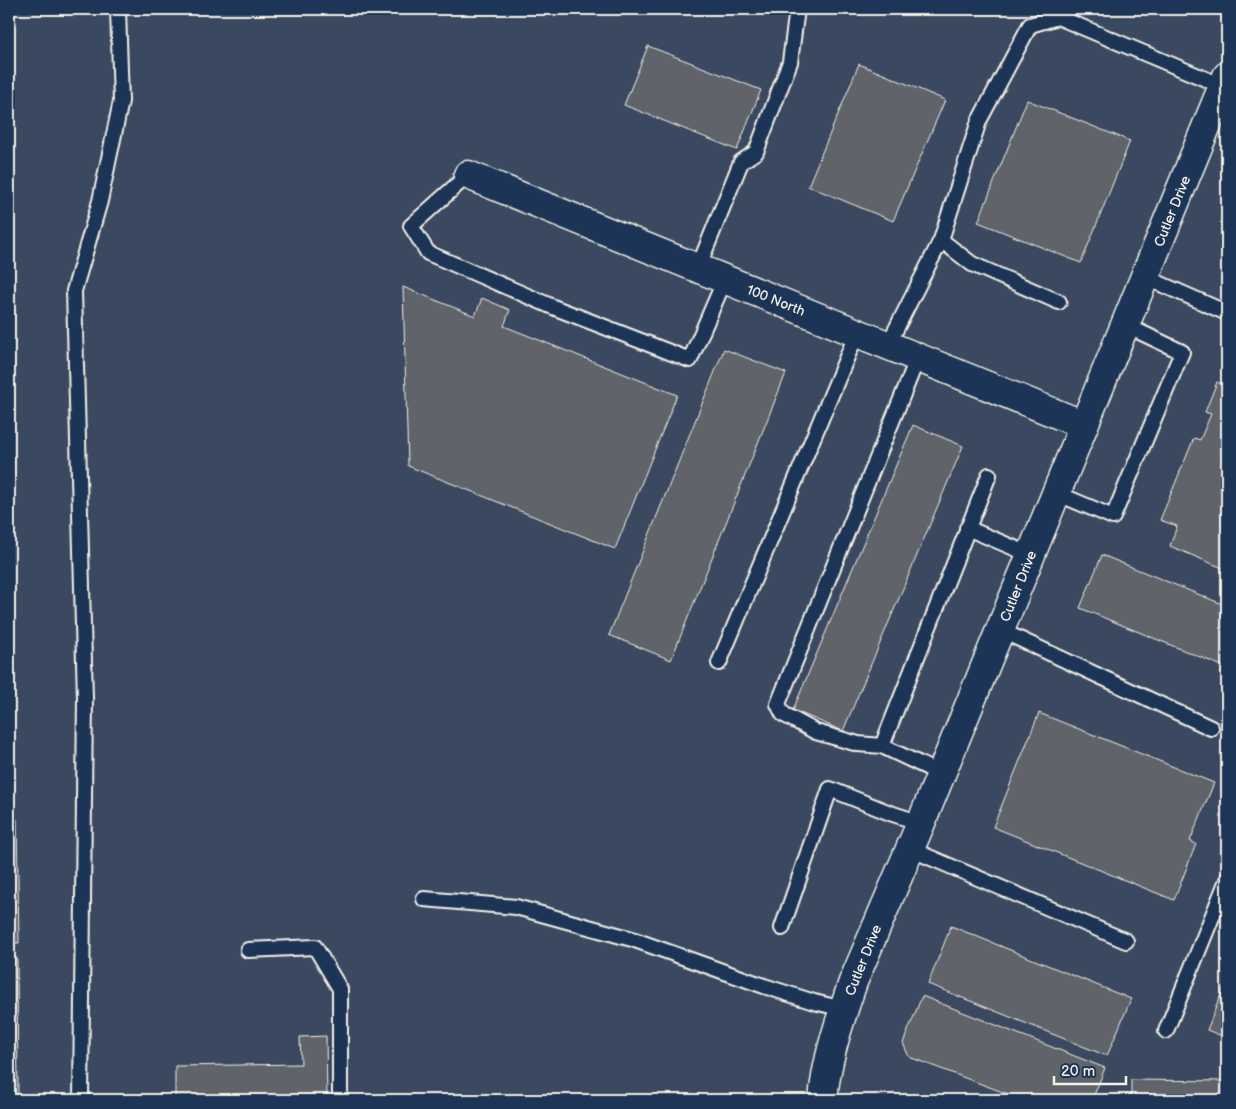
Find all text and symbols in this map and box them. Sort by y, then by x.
street label: Cutler Drive [1151,173,1194,249]
street label: 100 North [744,281,808,320]
street label: Cutler Drive [997,548,1040,624]
street label: Cutler Drive [842,922,885,998]
scale bar [1054,1054,1126,1086]
text: 20 m [1061,1062,1095,1081]

